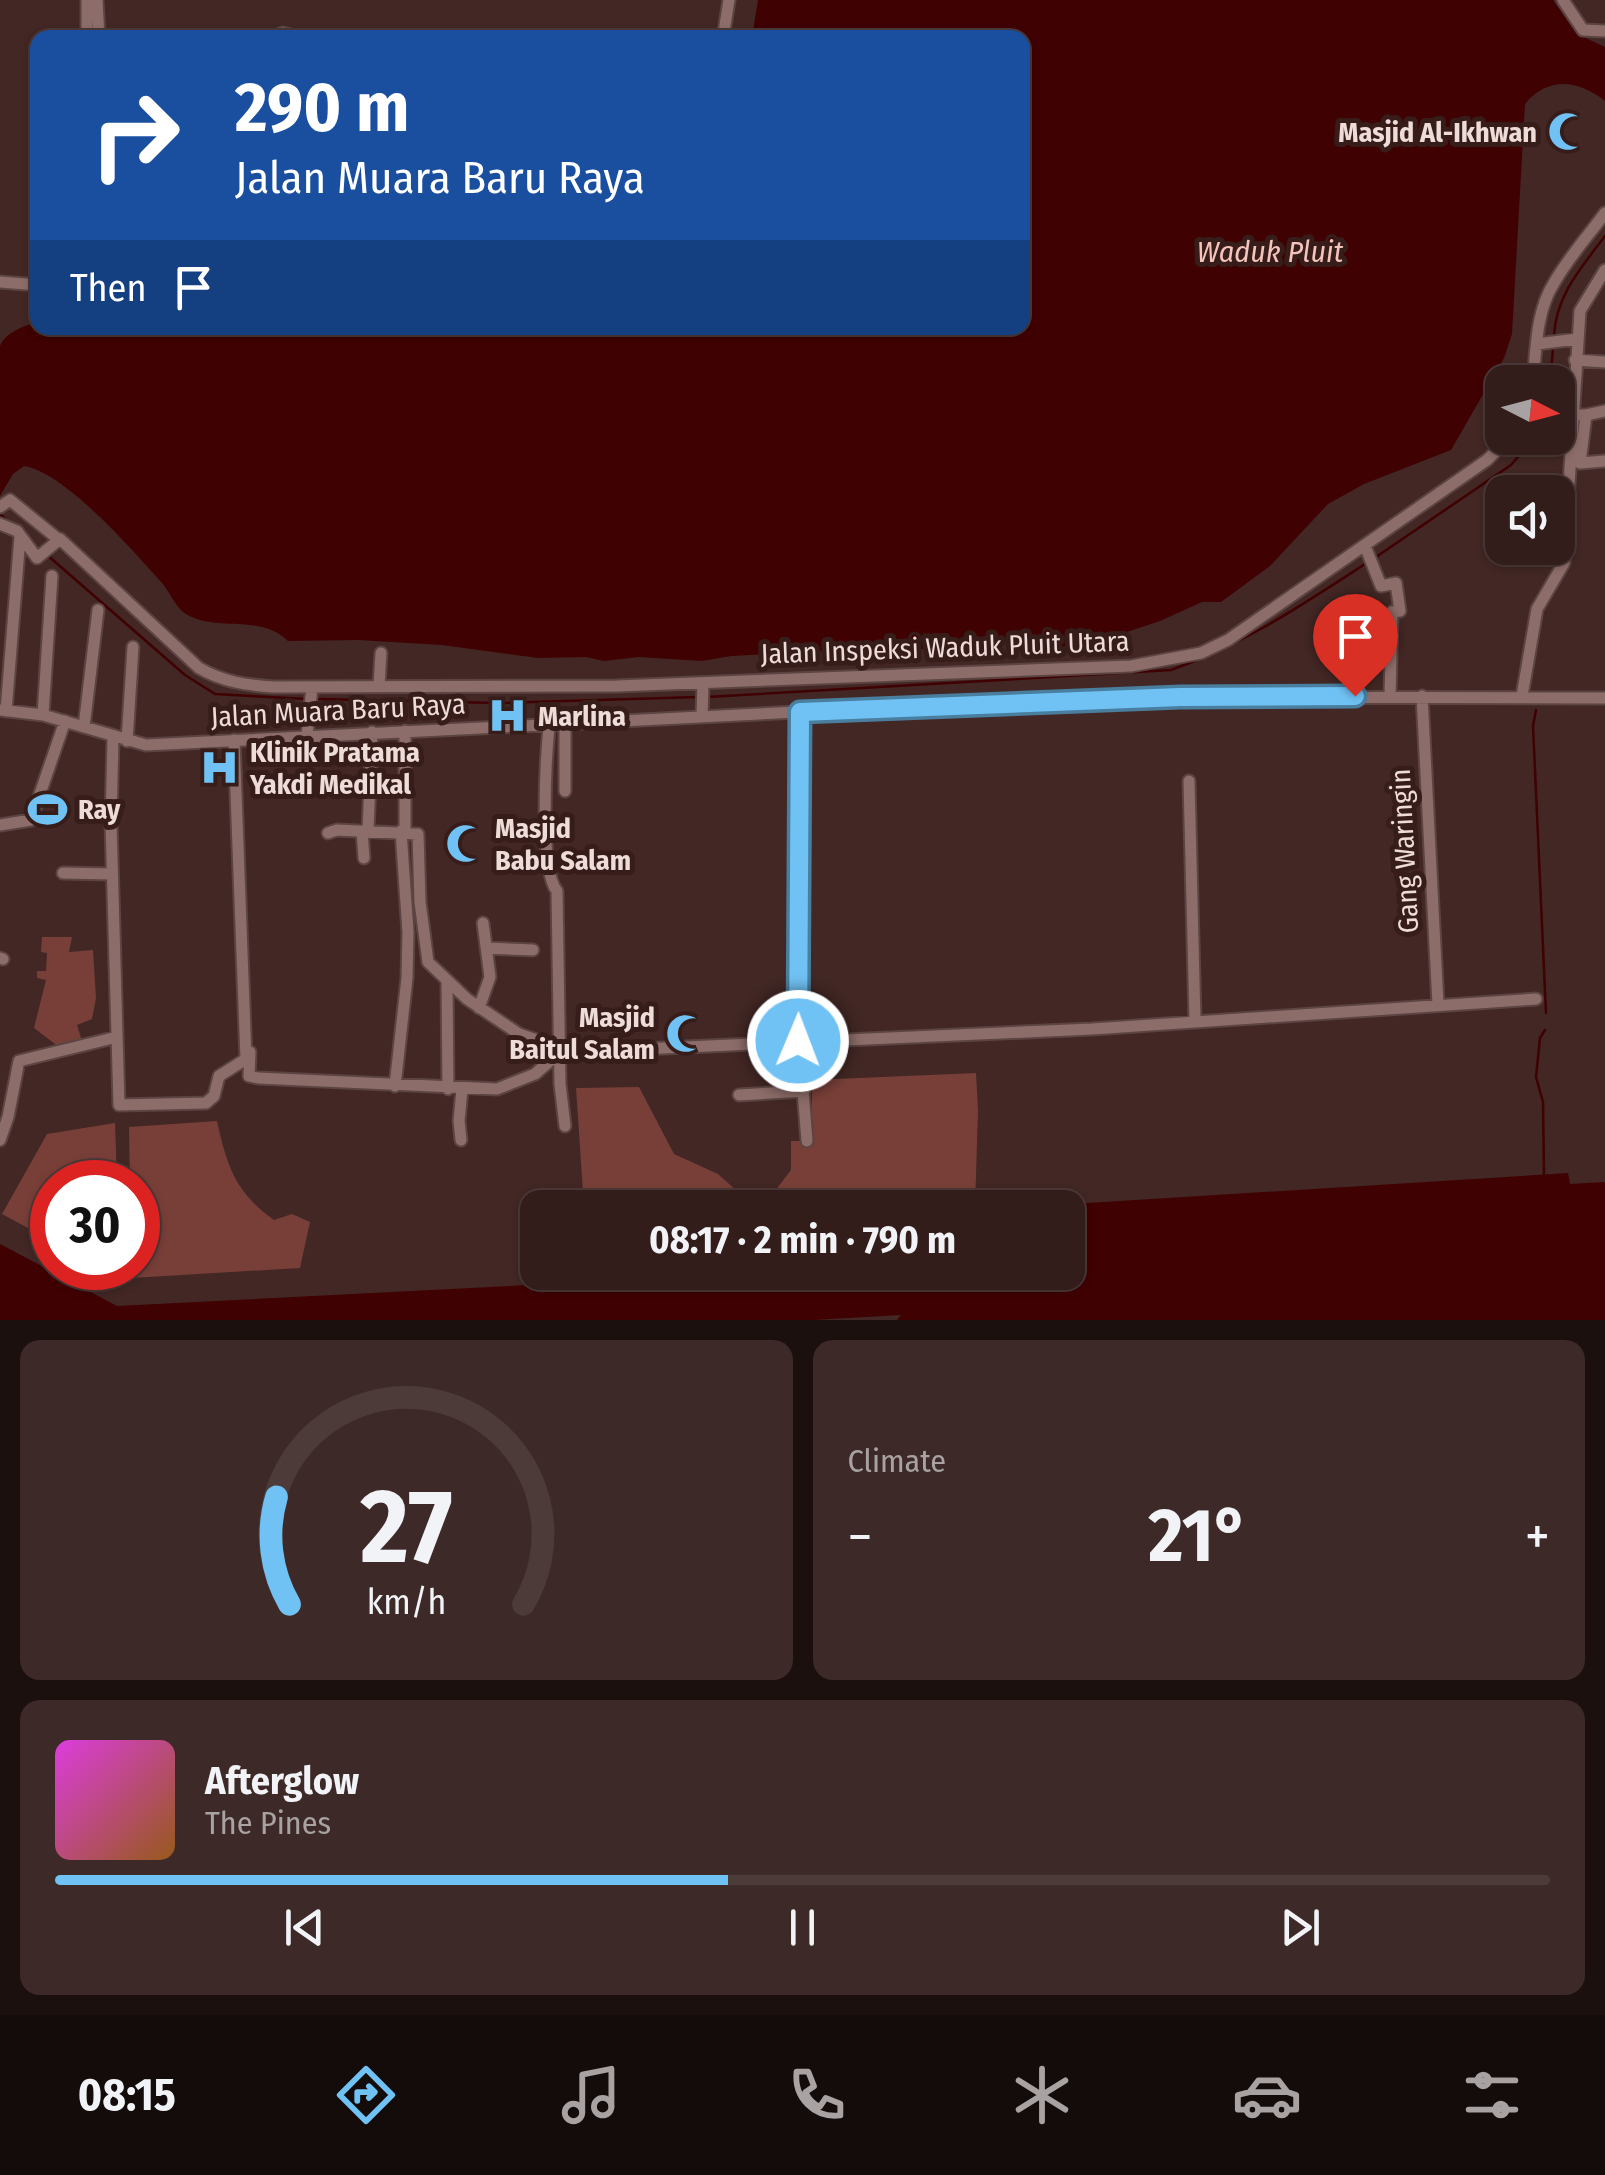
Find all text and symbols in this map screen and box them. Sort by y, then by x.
text: 290 m [235,66,409,150]
icon: right [70,70,200,200]
mosque icon: Masjid Al-Ikhwan [1546,111,1588,153]
place label: Masjid Al-Ikhwan [1338,116,1537,149]
text: Jalan Muara Baru Raya [235,151,645,205]
water label: Waduk Pluit [1197,234,1344,270]
icon: arrive [166,260,221,315]
text: Then [70,265,146,311]
north arrow [1485,365,1575,455]
map controls [1485,365,1575,565]
button: sound [1485,475,1575,565]
pin [1313,594,1398,697]
icon: arrive [1328,609,1383,664]
street label: Jalan Inspeksi Waduk Pluit Utara [760,625,1130,670]
street label: Jalan Muara Baru Raya [210,687,466,734]
hospital icon: Marlina [487,695,529,737]
place label: Marlina [538,700,626,733]
place label: Klinik Pratama Yakdi Medikal [249,736,420,801]
hospital icon: Klinik Pratama Yakdi Medikal [199,747,241,789]
street label: Gang Waringin [1384,768,1425,934]
sports icon: Ray [27,788,69,830]
place label: Ray [78,793,121,826]
place label: Masjid Babu Salam [495,812,631,877]
mosque icon: Masjid Babu Salam [444,823,486,865]
position arrow [746,989,850,1093]
place label: Masjid Baitul Salam [509,1001,655,1066]
mosque icon: Masjid Baitul Salam [664,1012,706,1054]
speed limit sign: 30 [30,1160,160,1290]
text: 08:17 · 2 min · 790 m [649,1217,956,1263]
text: Climate [848,1442,946,1480]
text: 27 [359,1465,452,1590]
text: 21° [1149,1491,1249,1581]
text: − [848,1504,872,1570]
text: + [1525,1504,1550,1570]
text: km/h [366,1581,446,1623]
text: Afterglow [205,1758,359,1804]
text: The Pines [205,1804,331,1842]
icon: previous [277,1900,332,1955]
icon: pause [775,1900,830,1955]
icon: next [1273,1900,1328,1955]
icon: directions [331,2060,401,2130]
icon: music [556,2060,626,2130]
icon: phone [782,2060,852,2130]
icon: climate [1007,2060,1077,2130]
icon: car [1232,2060,1302,2130]
icon: filters [1457,2060,1527,2130]
text: 08:15 [78,2068,176,2122]

